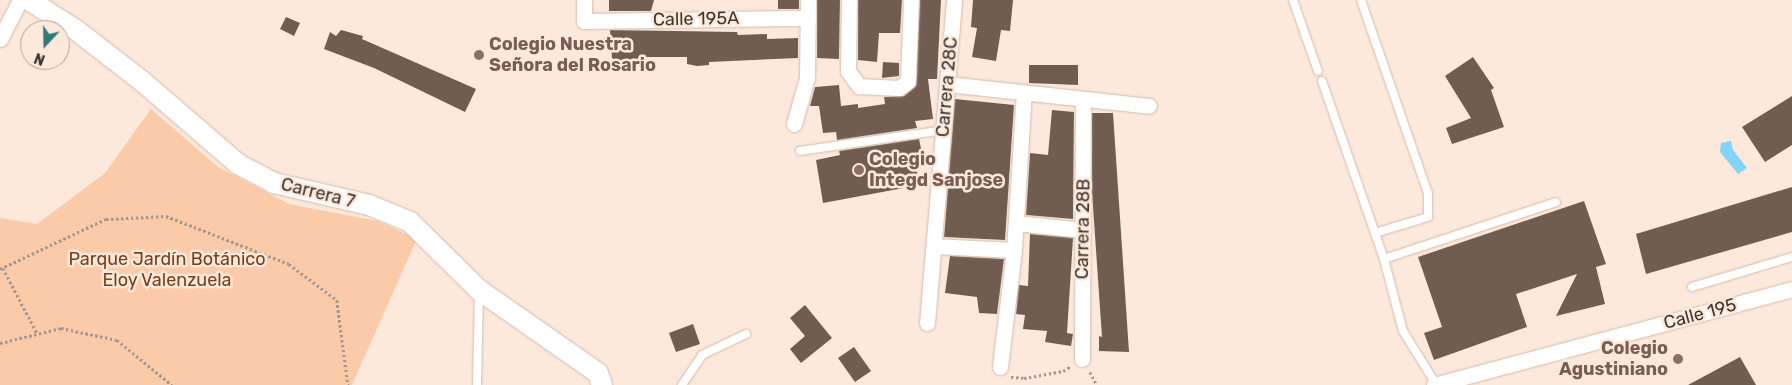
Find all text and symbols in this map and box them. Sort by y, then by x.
street label: Calle 195A [653,7,739,31]
north arrow [20,20,70,70]
place label: Colegio Nuestra Señora del Rosario [489,34,656,76]
street label: Carrera 28C [932,36,962,138]
text: N [32,49,48,68]
marker: Colegio Nuestra Señora del Rosario [473,49,485,61]
place label: Colegio Integd Sanjose [869,149,1003,192]
marker: Colegio Integd Sanjose [853,164,865,176]
street label: Carrera 7 [279,173,357,213]
street label: Carrera 28B [1071,179,1095,279]
park label: Parque Jardín Botánico Eloy Valenzuela [68,249,266,292]
street label: Calle 195 [1661,294,1739,334]
place label: Colegio Agustiniano [1559,338,1668,380]
marker: Colegio Agustiniano [1672,353,1684,365]

